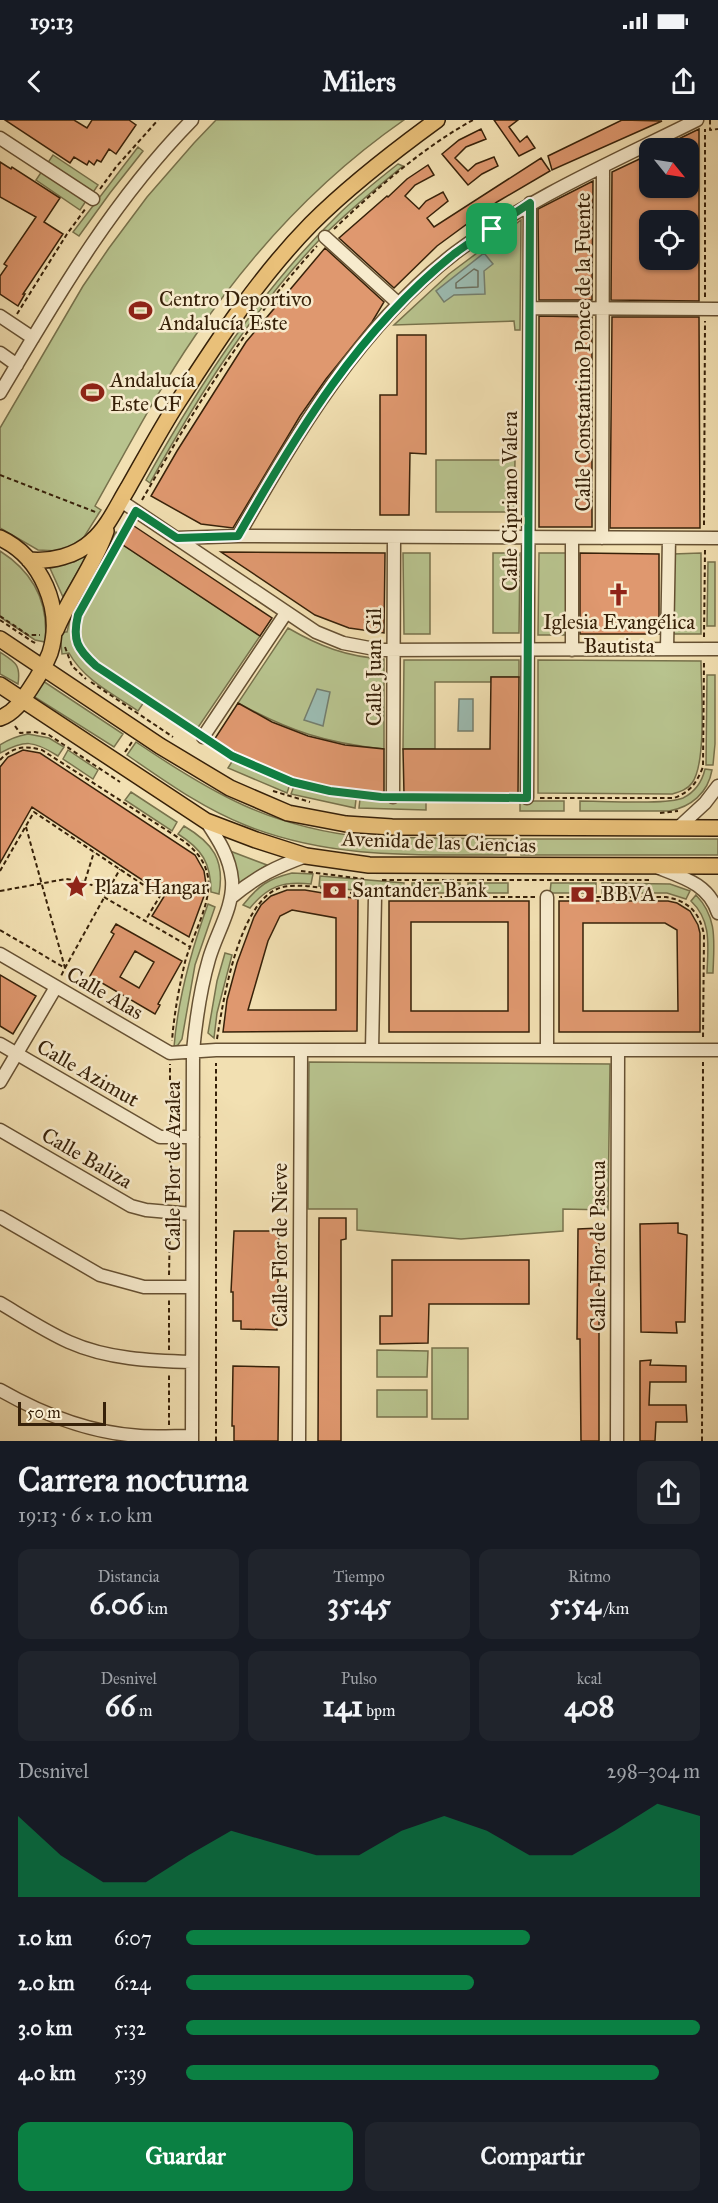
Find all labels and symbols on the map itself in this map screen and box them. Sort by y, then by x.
north arrow [639,138,699,198]
street label: Calle Constantino Ponce de la Fuente [570,192,596,511]
pin [466,203,517,254]
place label: Centro Deportivo Andalucía Este [158,286,312,336]
sports icon: Centro Deportivo Andalucía Este [128,298,154,324]
place label: Andalucía Este CF [109,367,195,417]
sports icon: Andalucía Este CF [79,379,105,405]
street label: Calle Cipriano Valera [497,411,523,591]
church icon: Iglesia Evangélica Bautista [606,581,632,607]
street label: Calle Juan Gil [361,607,387,726]
place label: Iglesia Evangélica Bautista [543,609,695,659]
street label: Avenida de las Ciencias [340,826,537,858]
place icon: Plaza Hangar [63,874,89,900]
place label: Plaza Hangar [94,874,209,900]
bank icon: Santander Bank [321,877,347,903]
place label: Santander Bank [352,877,488,903]
bank icon: BBVA [570,881,596,907]
place label: BBVA [601,881,656,907]
street label: Calle Alas [62,961,148,1025]
street label: Calle Azimut [32,1033,144,1113]
street label: Calle Flor de Azalea [160,1081,186,1251]
street label: Calle Baliza [37,1122,137,1194]
street label: Calle Flor de Pascua [585,1160,611,1332]
street label: Calle Flor de Nieve [267,1162,293,1327]
scale bar [18,1399,106,1426]

